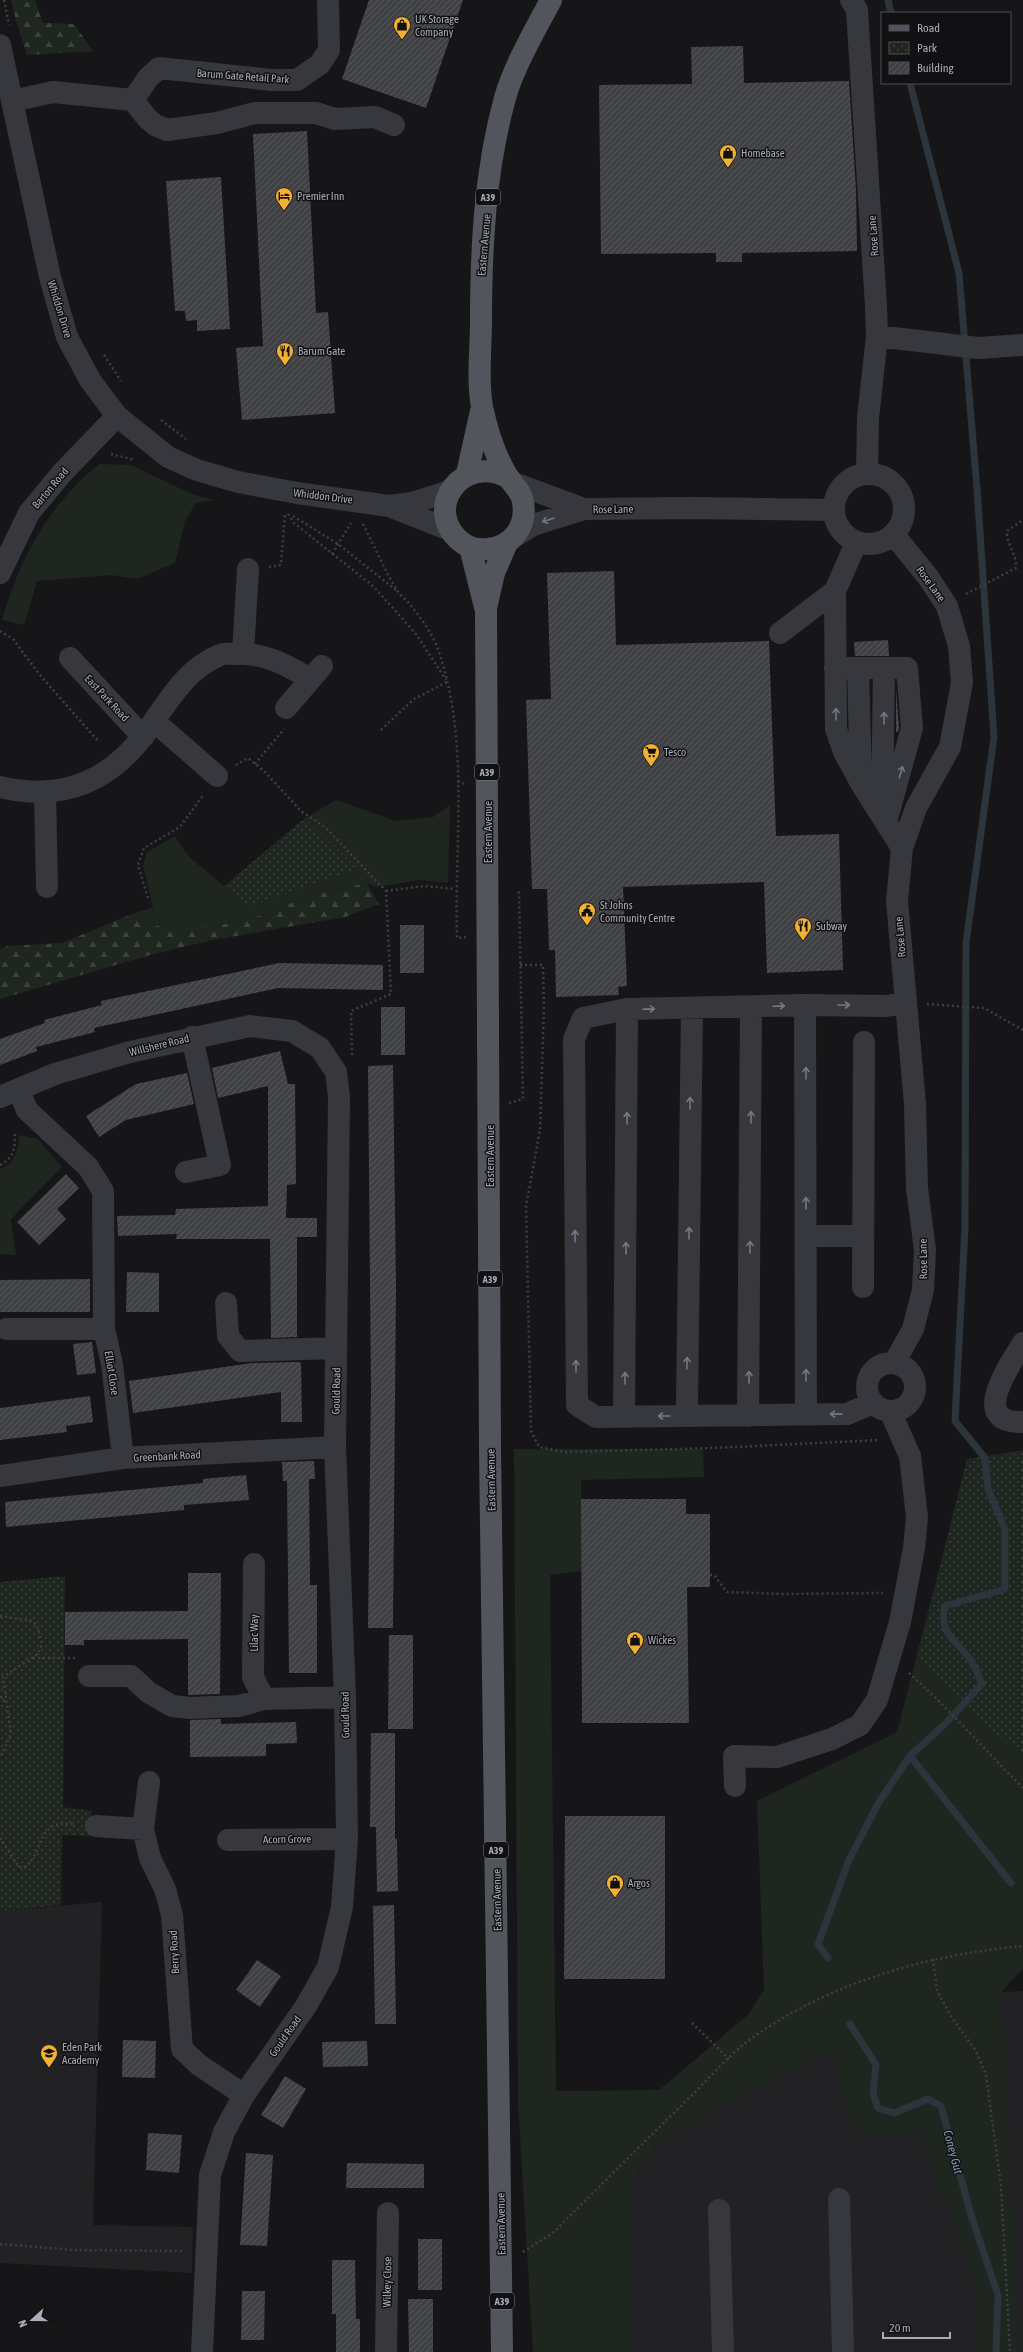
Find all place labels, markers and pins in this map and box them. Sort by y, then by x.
place label: UK Storage Company [415,13,459,38]
shop icon: UK Storage Company [392,15,412,40]
shop icon: Homebase [718,143,738,168]
place label: Homebase [741,147,785,159]
hotel icon: Premier Inn [274,186,294,211]
place label: Premier Inn [297,190,344,202]
restaurant icon: Barum Gate [275,341,295,366]
place label: Barum Gate [298,345,345,357]
supermarket icon: Tesco [641,742,661,767]
place label: Tesco [664,746,686,758]
place label: St Johns Community Centre [600,899,675,924]
public building icon: St Johns Community Centre [577,901,597,926]
restaurant icon: Subway [793,916,813,941]
place label: Subway [816,920,848,932]
shop icon: Wickes [625,1630,645,1655]
place label: Wickes [648,1634,676,1646]
shop icon: Argos [605,1873,625,1898]
place label: Argos [628,1877,650,1889]
place label: Eden Park Academy [62,2041,102,2066]
school or university icon: Eden Park Academy [39,2043,59,2068]

